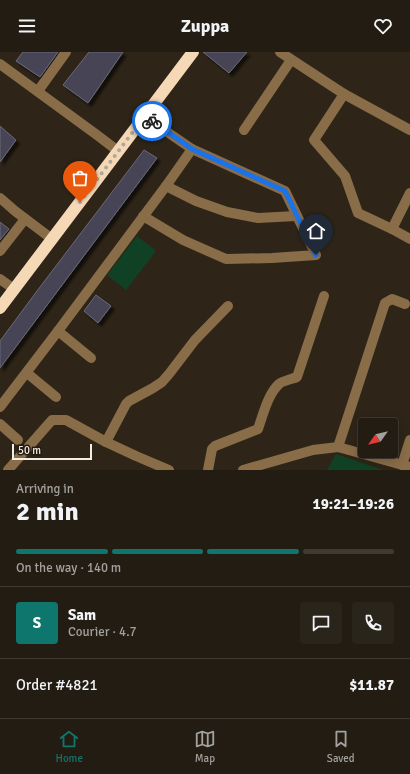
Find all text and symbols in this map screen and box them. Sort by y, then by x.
icon: menu [16,15,38,37]
text: Zuppa [181,15,229,37]
icon: heart [372,15,394,37]
courier [132,101,172,141]
icon: bike [141,110,163,132]
pin [63,161,97,202]
icon: bag [69,167,91,189]
pin [299,214,333,255]
icon: home [305,220,327,242]
north arrow [358,418,398,458]
map controls [358,418,398,458]
scale bar [12,442,92,461]
text: 50 m [18,444,41,457]
text: Arriving in [16,481,74,497]
text: 19:21–19:26 [313,495,394,513]
text: 2 min [16,496,79,528]
text: On the way · 140 m [16,560,121,576]
button: chat [300,602,342,644]
button: phone [352,602,394,644]
text: Sam [68,606,96,624]
text: S [33,614,41,632]
text: Courier · 4.7 [68,624,137,640]
text: Order #4821 [16,676,98,694]
text: $11.87 [349,676,394,694]
tab: Home [55,728,83,765]
tab: Map [194,728,216,765]
tab: Saved [327,728,355,765]

